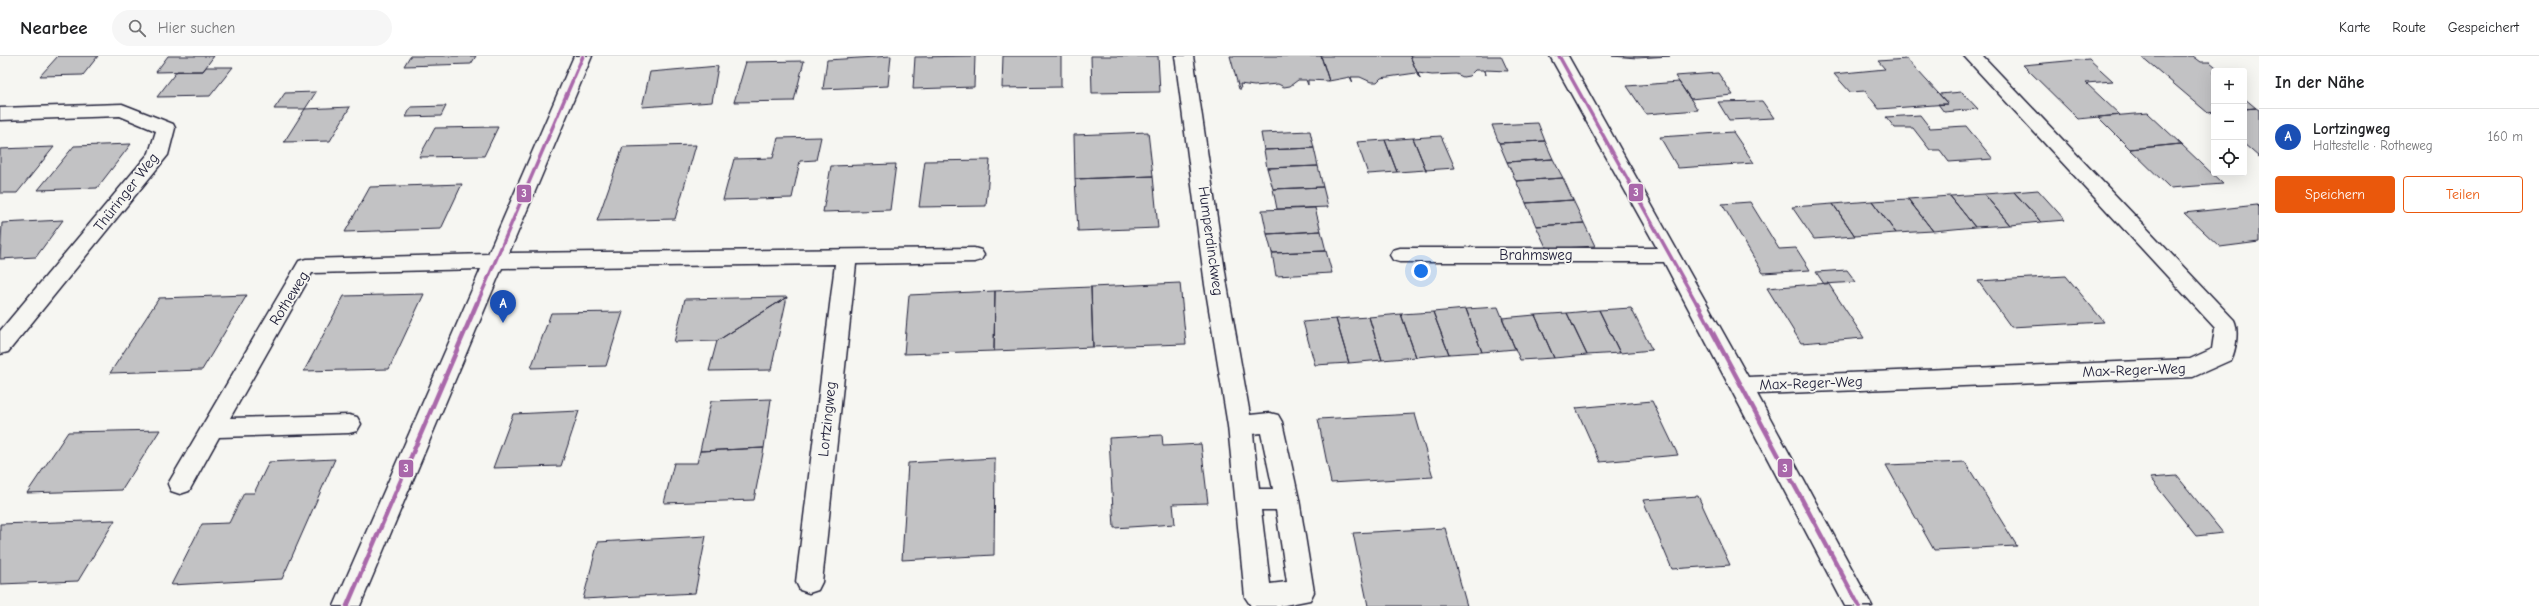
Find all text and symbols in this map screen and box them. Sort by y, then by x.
search box [112,10,392,46]
text: Nearbee [20,17,88,39]
icon: search [126,17,148,39]
text: Hier suchen [158,19,235,37]
text: Karte [2339,19,2370,36]
text: Route [2392,19,2426,36]
text: Gespeichert [2448,19,2519,36]
map controls [2211,68,2247,176]
button: + [2211,68,2247,104]
text: In der Nähe [2275,73,2364,92]
button: − [2211,104,2247,140]
text: Lortzingweg [2313,120,2391,138]
text: A [2284,129,2292,144]
text: 160 m [2488,129,2523,144]
text: Haltestelle · Rotheweg [2313,138,2433,153]
button: locate [2211,140,2247,176]
street label: Thüringer Weg [90,149,162,235]
button: Speichern [2275,176,2395,213]
button: Teilen [2403,176,2523,213]
line badge: 3 [1628,183,1644,202]
line badge: 3 [516,184,532,203]
street label: Humperdinckweg [1194,185,1228,297]
text: 3 [1633,186,1639,199]
text: 3 [521,187,527,200]
street label: Brahmsweg [1499,246,1573,264]
your location [1411,261,1431,281]
street label: Rotheweg [265,268,313,328]
pin: A [490,290,516,323]
street label: Max-Reger-Weg [2082,359,2186,381]
street label: Max-Reger-Weg [1759,372,1863,394]
street label: Lortzingweg [814,380,840,458]
line badge: 3 [1777,458,1793,478]
line badge: 3 [398,459,414,478]
text: 3 [403,462,409,475]
text: 3 [1782,462,1788,475]

